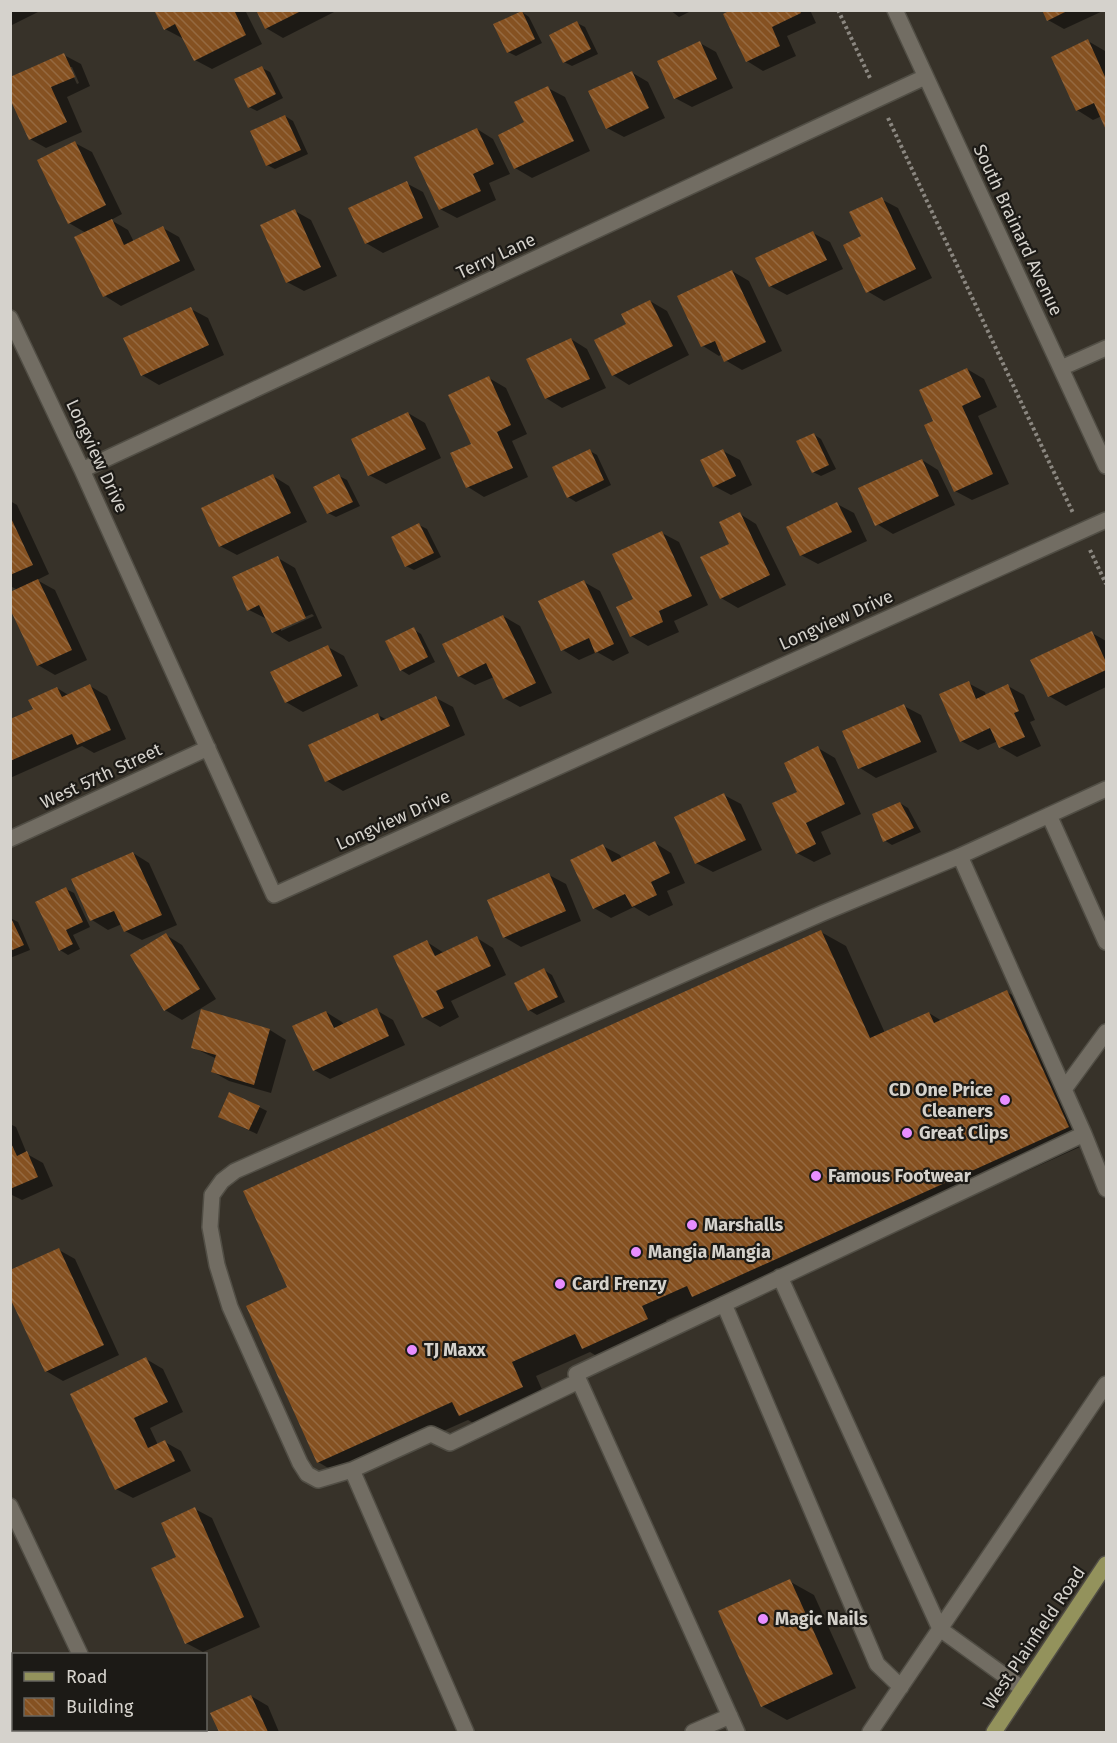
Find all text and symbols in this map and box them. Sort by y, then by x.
street label: South Brainard Avenue [969,141,1067,319]
street label: Terry Lane [453,228,539,284]
street label: Longview Drive [61,396,133,516]
street label: Longview Drive [776,585,896,655]
street label: West 57th Street [37,738,166,814]
street label: Longview Drive [333,785,453,855]
place label: CD One Price Cleaners [889,1079,993,1122]
marker: CD One Price Cleaners [998,1093,1012,1107]
place label: Great Clips [919,1122,1008,1144]
marker: Great Clips [900,1126,914,1140]
place label: Famous Footwear [828,1165,972,1187]
marker: Famous Footwear [809,1169,823,1183]
place label: Marshalls [704,1214,783,1236]
marker: Marshalls [685,1218,699,1232]
place label: Mangia Mangia [648,1241,771,1263]
marker: Mangia Mangia [629,1245,643,1259]
place label: Card Frenzy [572,1273,667,1295]
marker: Card Frenzy [553,1277,567,1291]
place label: TJ Maxx [424,1339,487,1361]
marker: TJ Maxx [405,1343,419,1357]
street label: West Plainfield Road [978,1562,1090,1714]
place label: Magic Nails [775,1608,868,1630]
marker: Magic Nails [756,1612,770,1626]
legend [12,1653,207,1731]
text: Road [66,1666,108,1688]
text: Building [66,1696,134,1718]

